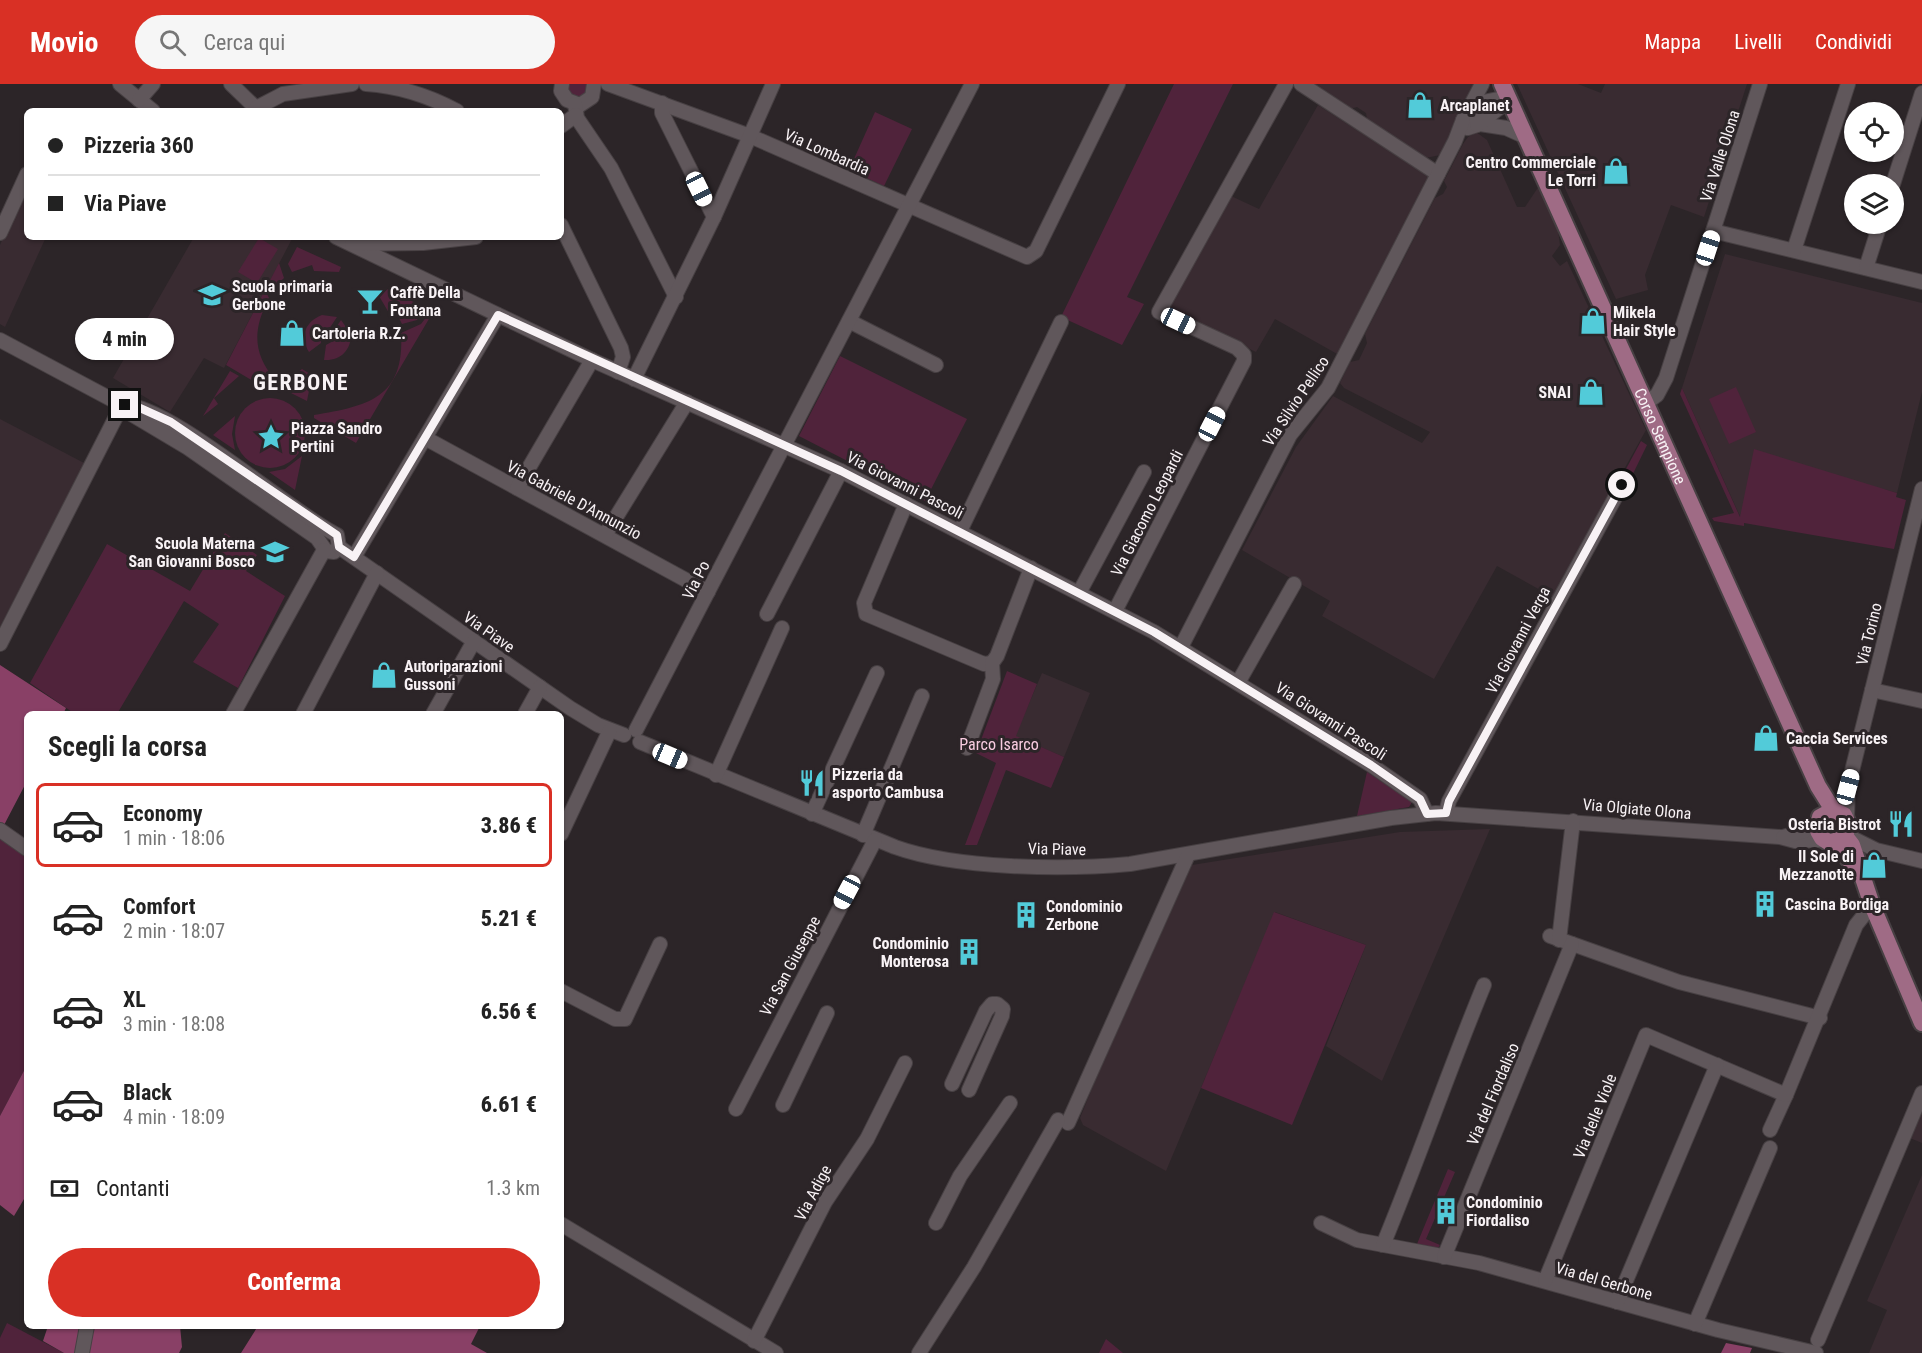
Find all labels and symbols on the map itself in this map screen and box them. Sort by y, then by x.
shop icon: Arcaplanet [1405,90,1435,120]
place label: Arcaplanet [1440,96,1510,115]
street label: Via Valle Olona [1696,108,1744,204]
street label: Via Lombardia [781,125,873,179]
place label: Centro Commerciale Le Torri [1466,153,1596,190]
shop icon: Centro Commerciale Le Torri [1601,156,1631,186]
car [683,169,715,209]
car [1694,228,1722,268]
place label: Scuola primaria Gerbone [232,277,333,314]
school or university icon: Scuola primaria Gerbone [197,280,227,310]
place label: Caffè Della Fontana [390,283,461,320]
bar icon: Caffè Della Fontana [355,286,385,316]
place label: Mikela Hair Style [1613,303,1676,340]
car [1158,305,1198,337]
shop icon: Mikela Hair Style [1578,306,1608,336]
callout: 4 min [76,318,174,360]
shop icon: Cartoleria R.Z. [277,318,307,348]
place label: Cartoleria R.Z. [312,324,406,343]
street label: Via Silvio Pellico [1259,352,1333,450]
district label: GERBONE [253,370,349,395]
shop icon: SNAI [1576,377,1606,407]
place label: SNAI [1539,383,1571,402]
street label: Corso Sempione [1631,385,1690,487]
route end [111,391,138,418]
car [1196,404,1228,444]
place label: Piazza Sandro Pertini [291,419,382,456]
place icon: Piazza Sandro Pertini [256,422,286,452]
street label: Via Giovanni Pascoli [843,447,967,523]
street label: Via Giacomo Leopardi [1107,447,1187,579]
street label: Via Gabriele D'Annunzio [503,456,645,544]
route start [1608,471,1635,498]
place label: Scuola Materna San Giovanni Bosco [128,534,255,571]
school or university icon: Scuola Materna San Giovanni Bosco [260,537,290,567]
street label: Via Po [678,558,714,602]
street label: Via Giovanni Verga [1482,583,1554,697]
street label: Via Torino [1852,601,1886,667]
street label: Via Piave [460,607,518,657]
place label: Autoriparazioni Gussoni [404,657,503,694]
shop icon: Autoriparazioni Gussoni [369,660,399,690]
street label: Via Giovanni Pascoli [1272,678,1390,764]
shop icon: Caccia Services [1751,723,1781,753]
place label: Caccia Services [1786,729,1888,748]
park label: Parco Isarco [959,735,1039,754]
car [650,741,690,771]
place label: Pizzeria da asporto Cambusa [832,765,944,802]
car [1835,767,1861,807]
restaurant icon: Pizzeria da asporto Cambusa [797,768,827,798]
street label: Via Olgiate Olona [1582,795,1692,823]
restaurant icon: Osteria Bistrot [1886,809,1916,839]
place label: Osteria Bistrot [1788,815,1881,834]
street label: Via Piave [1028,839,1086,859]
place label: Il Sole di Mezzanotte [1779,847,1854,884]
shop icon: Il Sole di Mezzanotte [1859,850,1889,880]
car [831,872,863,912]
building icon: Cascina Bordiga [1750,889,1780,919]
place label: Cascina Bordiga [1785,895,1890,914]
place label: Condominio Zerbone [1046,897,1123,934]
building icon: Condominio Zerbone [1011,900,1041,930]
street label: Via San Giuseppe [756,913,824,1019]
place label: Condominio Monterosa [872,934,949,971]
building icon: Condominio Monterosa [954,937,984,967]
street label: Via del Fiordaliso [1463,1040,1523,1148]
street label: Via delle Viole [1569,1071,1621,1161]
street label: Via Adige [790,1162,836,1224]
place label: Condominio Fiordaliso [1466,1193,1543,1230]
building icon: Condominio Fiordaliso [1431,1196,1461,1226]
street label: Via del Gerbone [1553,1258,1655,1304]

